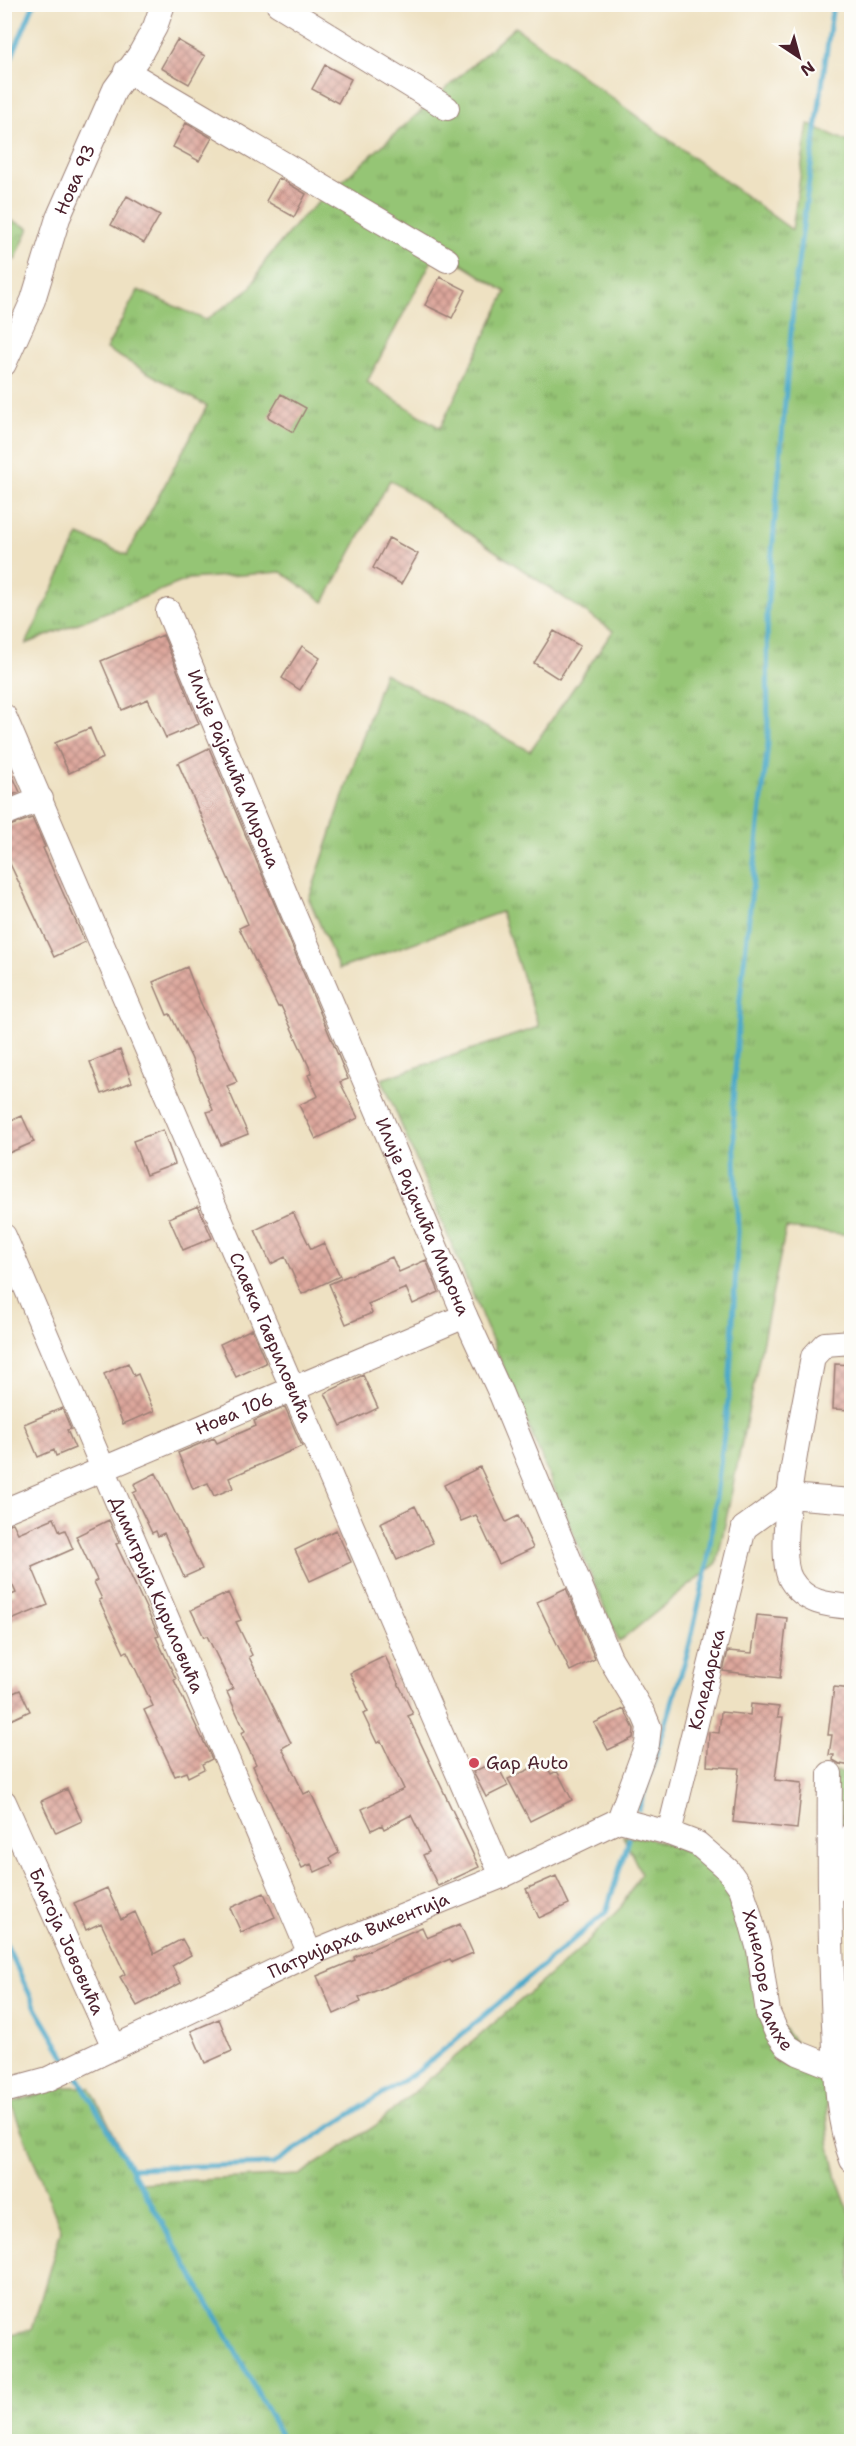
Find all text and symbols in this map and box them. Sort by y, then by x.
north arrow [769,27,829,87]
text: N [796,57,819,81]
street label: Нова 93 [49,140,101,219]
street label: Илије Рајачића Мирона [182,666,285,872]
street label: Илије Рајачића Мирона [370,1114,475,1319]
street label: Славка Гавриловића [224,1248,318,1426]
street label: Нова 106 [191,1386,277,1441]
street label: Димитрија Кириловића [104,1493,210,1697]
street label: Коледарска [683,1627,731,1733]
place label: Gap Auto [486,1751,569,1775]
marker: Gap Auto [467,1756,481,1770]
street label: Благоја Јововића [23,1864,110,2019]
street label: Патријарха Викентија [264,1887,453,1984]
street label: Ханелоре Ламхе [736,1907,799,2056]

